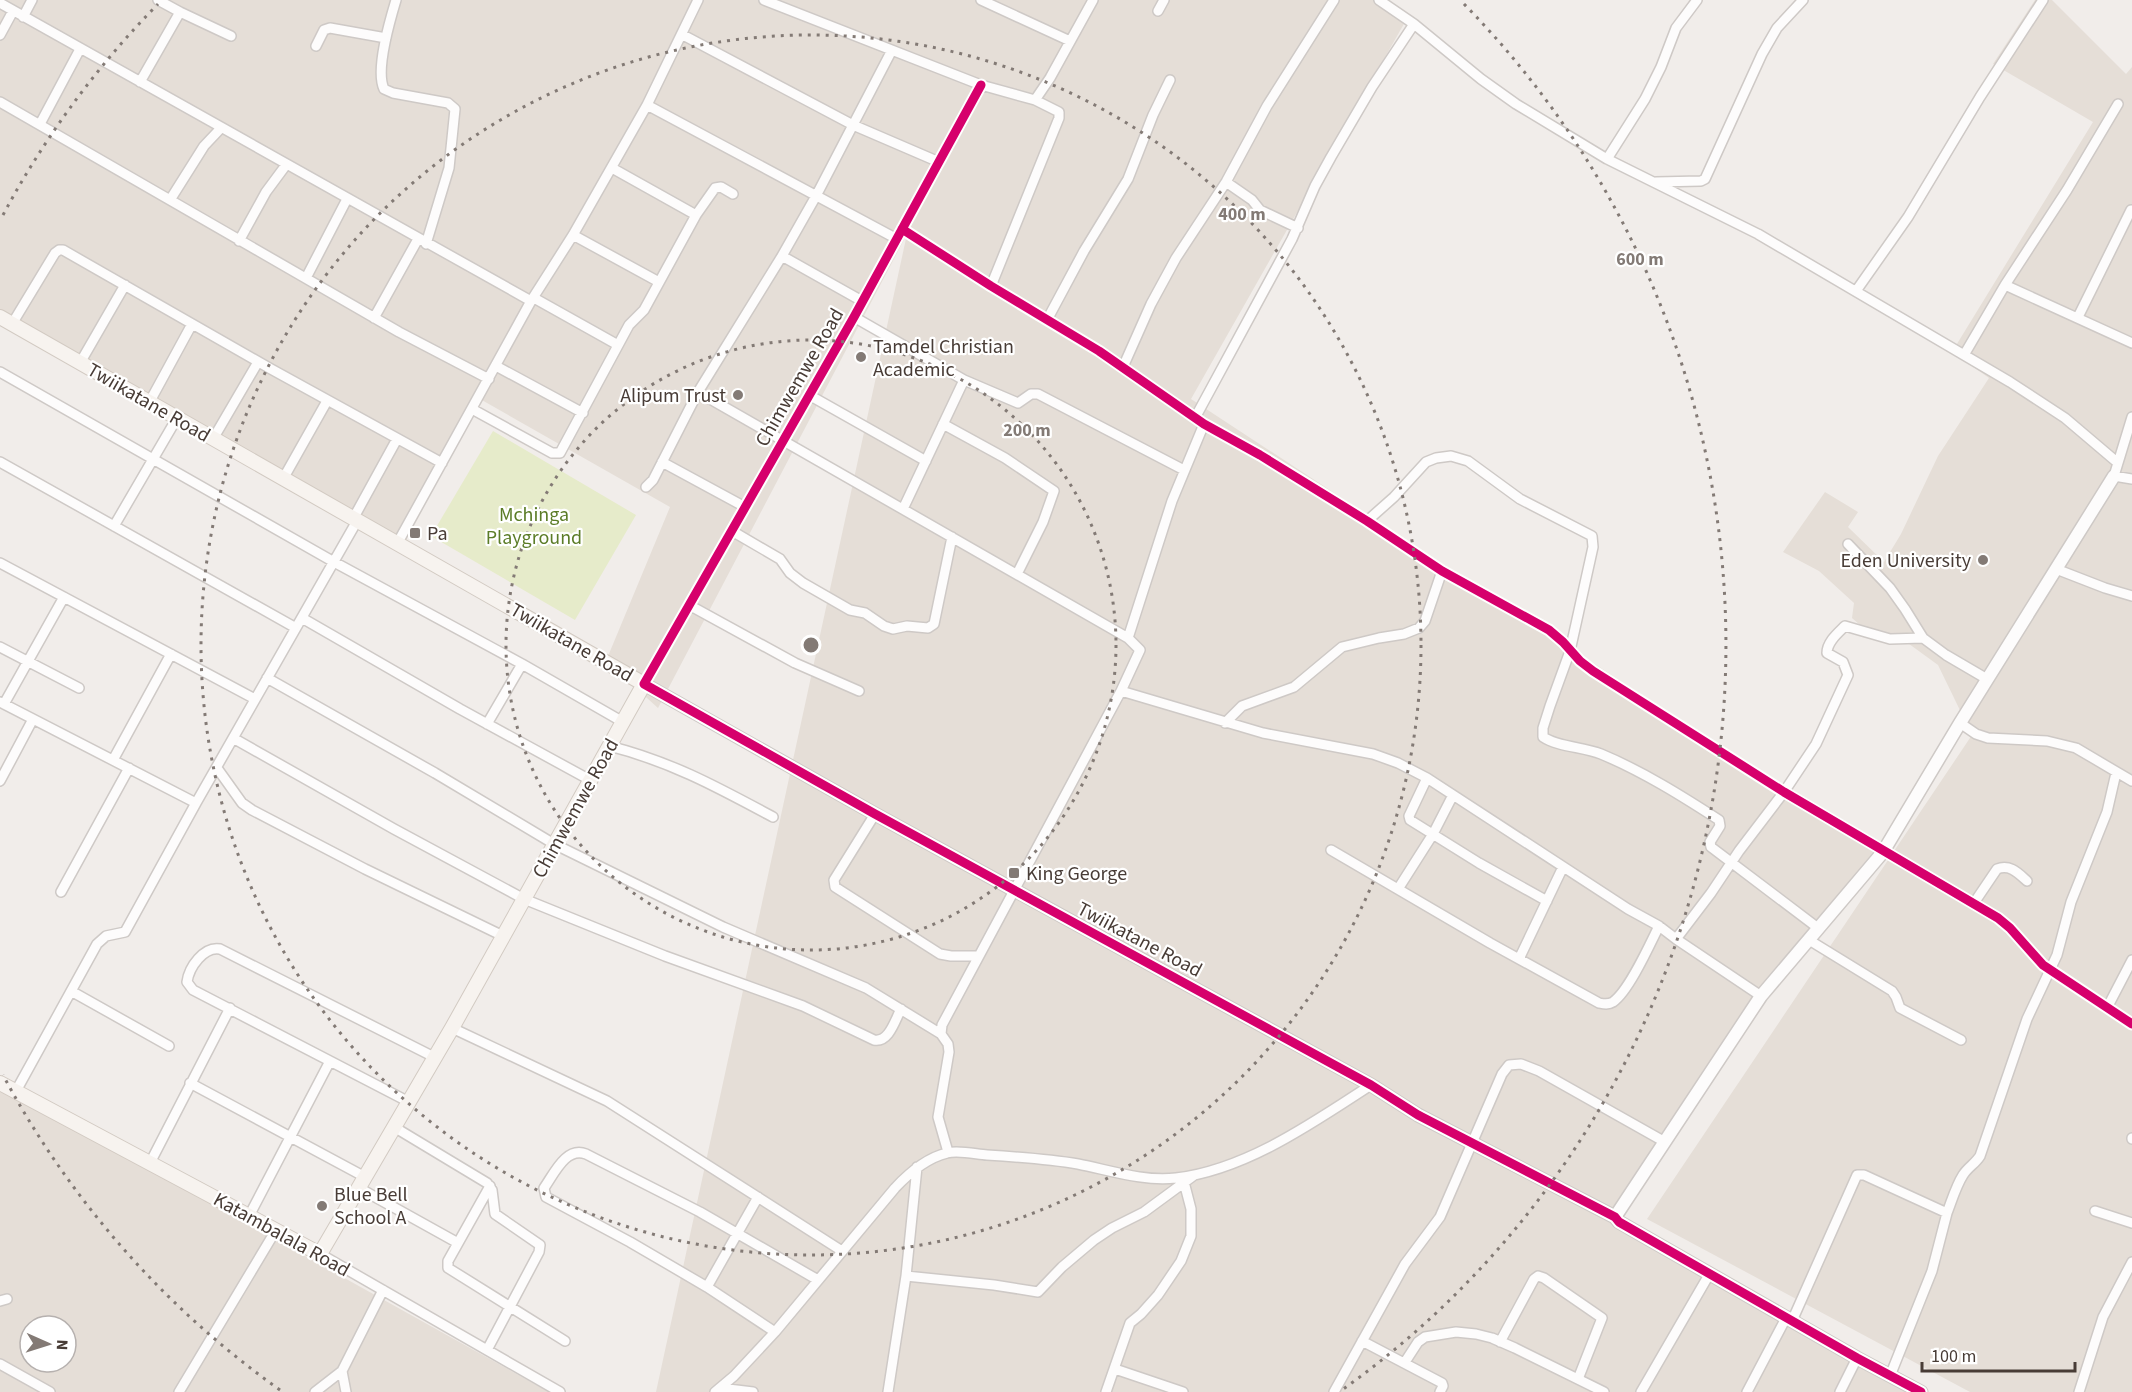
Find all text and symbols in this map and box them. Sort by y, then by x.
text: 400 m [1218,202,1266,227]
text: 600 m [1616,247,1664,272]
street label: Chimwemwe Road [749,303,851,452]
place label: Tamdel Christian Academic [873,333,1014,384]
marker: Tamdel Christian Academic [854,350,868,364]
street label: Twiikatane Road [82,356,215,449]
place label: Alipum Trust [620,382,726,410]
marker: Alipum Trust [731,388,745,402]
text: 200 m [1003,418,1051,443]
park label: Mchinga Playground [486,501,582,552]
place label: Pa [427,520,448,548]
marker: Pa [408,526,422,540]
place label: Eden University [1840,547,1972,575]
marker: Eden University [1976,553,1990,567]
street label: Twiikatane Road [505,596,638,689]
centre of rings [801,635,821,655]
street label: Chimwemwe Road [526,734,626,883]
place label: King George [1026,860,1127,888]
marker: King George [1007,866,1021,880]
street label: Twiikatane Road [1072,895,1207,985]
place label: Blue Bell School A [334,1181,408,1232]
street label: Katambalala Road [208,1186,355,1284]
marker: Blue Bell School A [315,1199,329,1213]
north arrow [18,1314,78,1374]
scale bar [1922,1335,2075,1373]
text: N [51,1339,73,1351]
text: 100 m [1931,1344,1976,1369]

